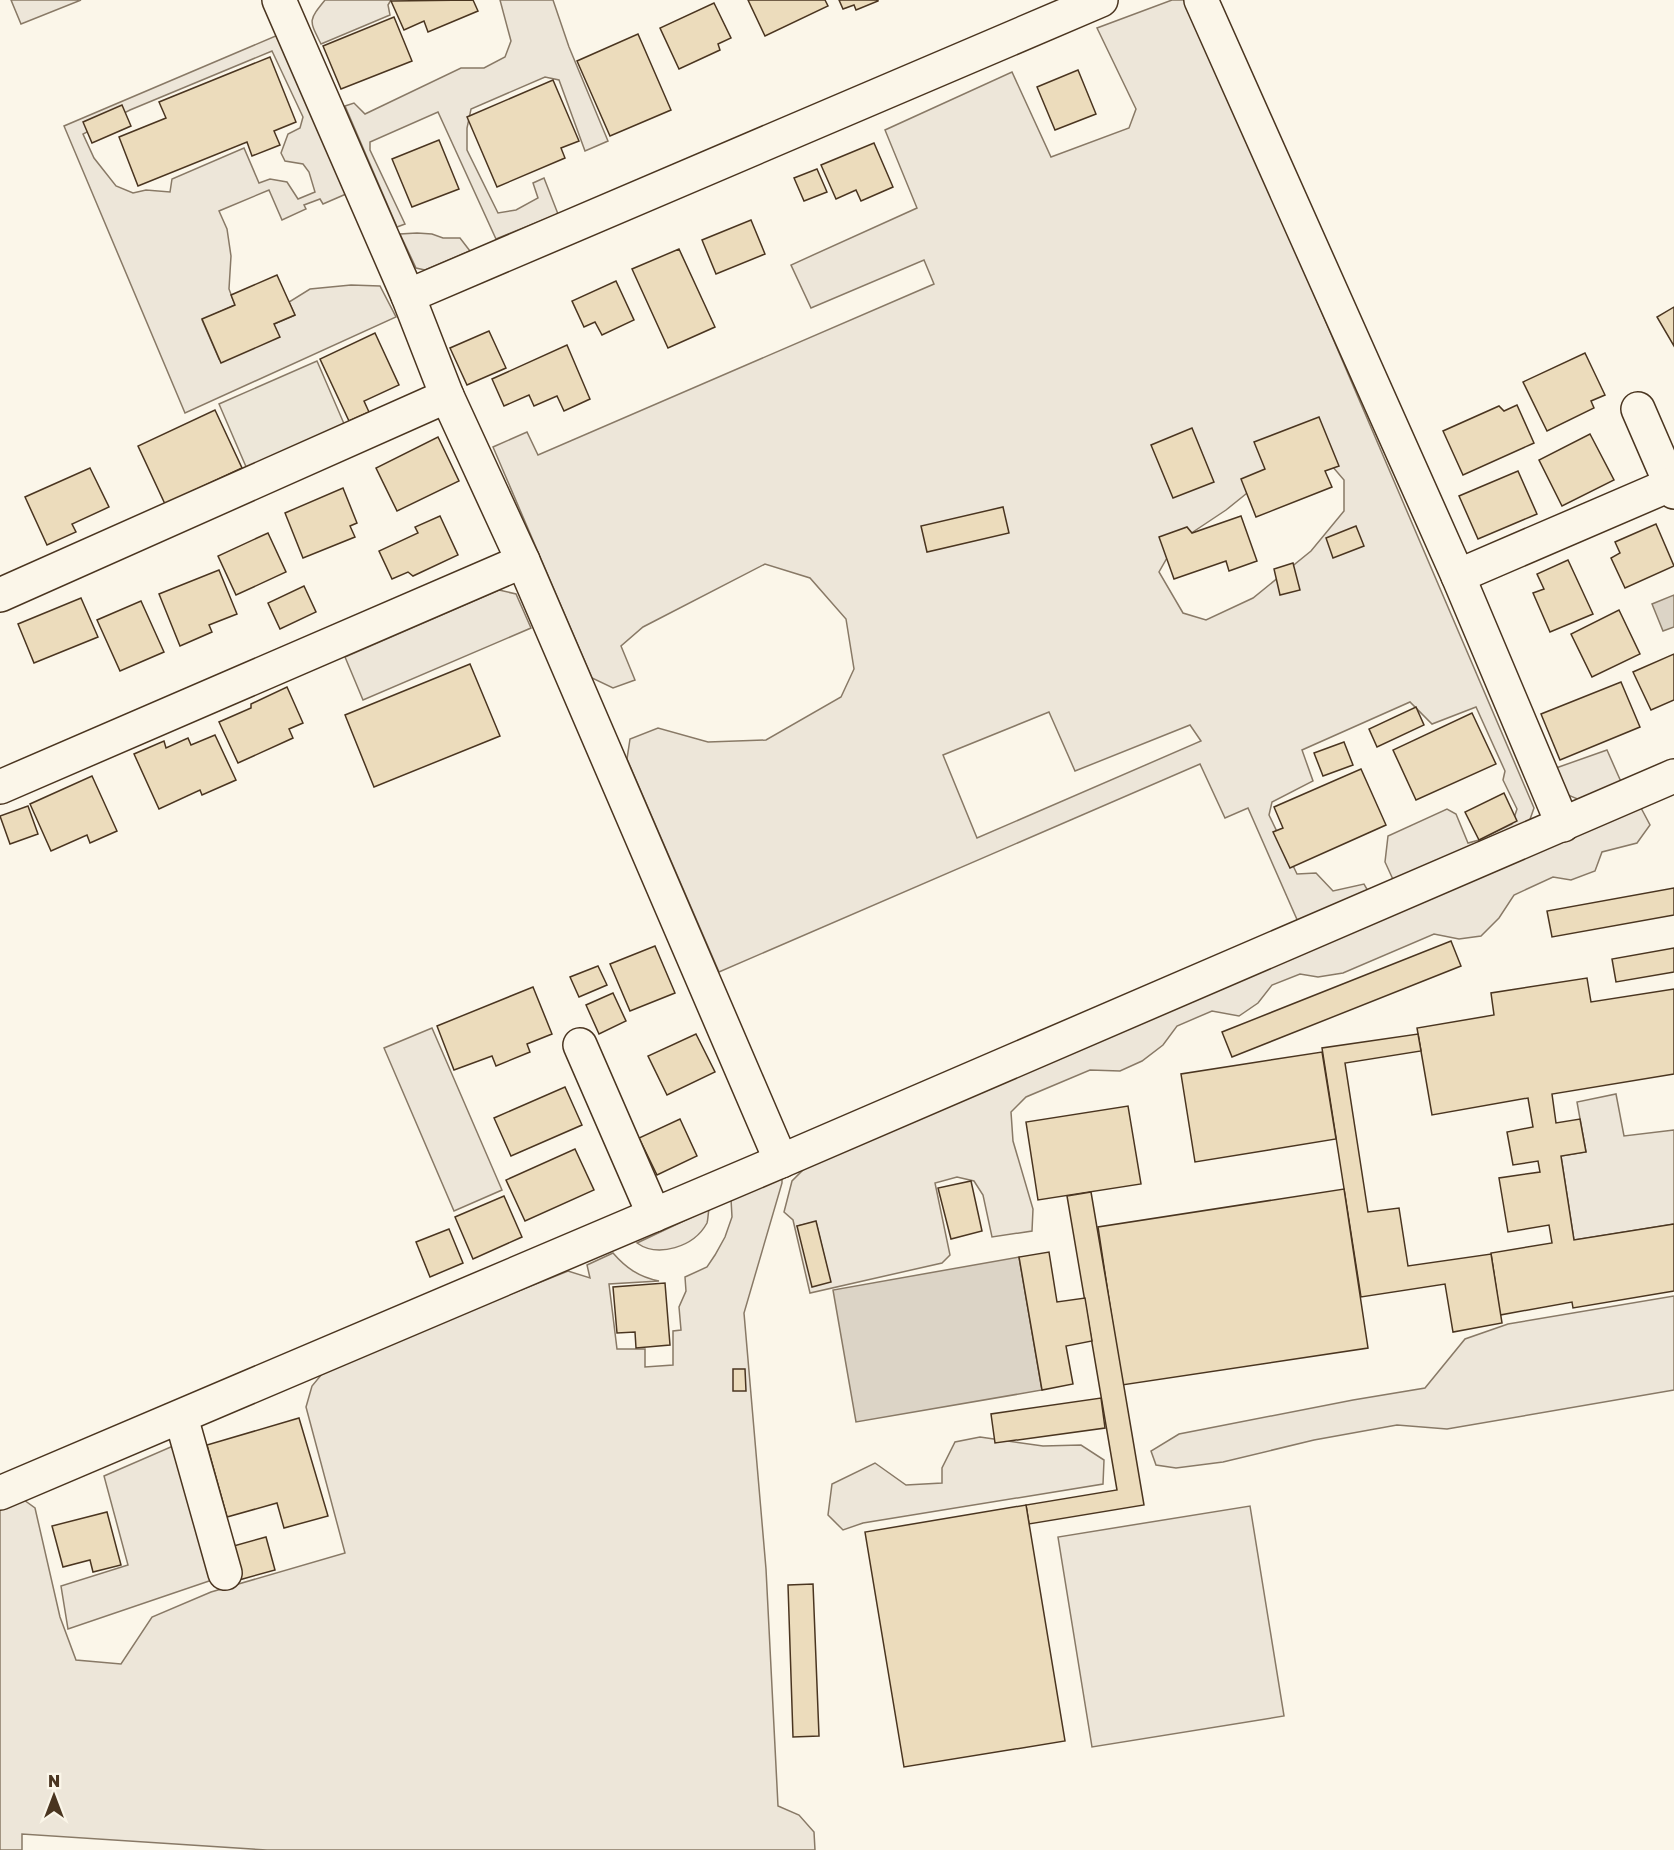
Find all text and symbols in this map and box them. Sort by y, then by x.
north arrow [24,1766,84,1826]
text: N [48,1771,60,1791]

